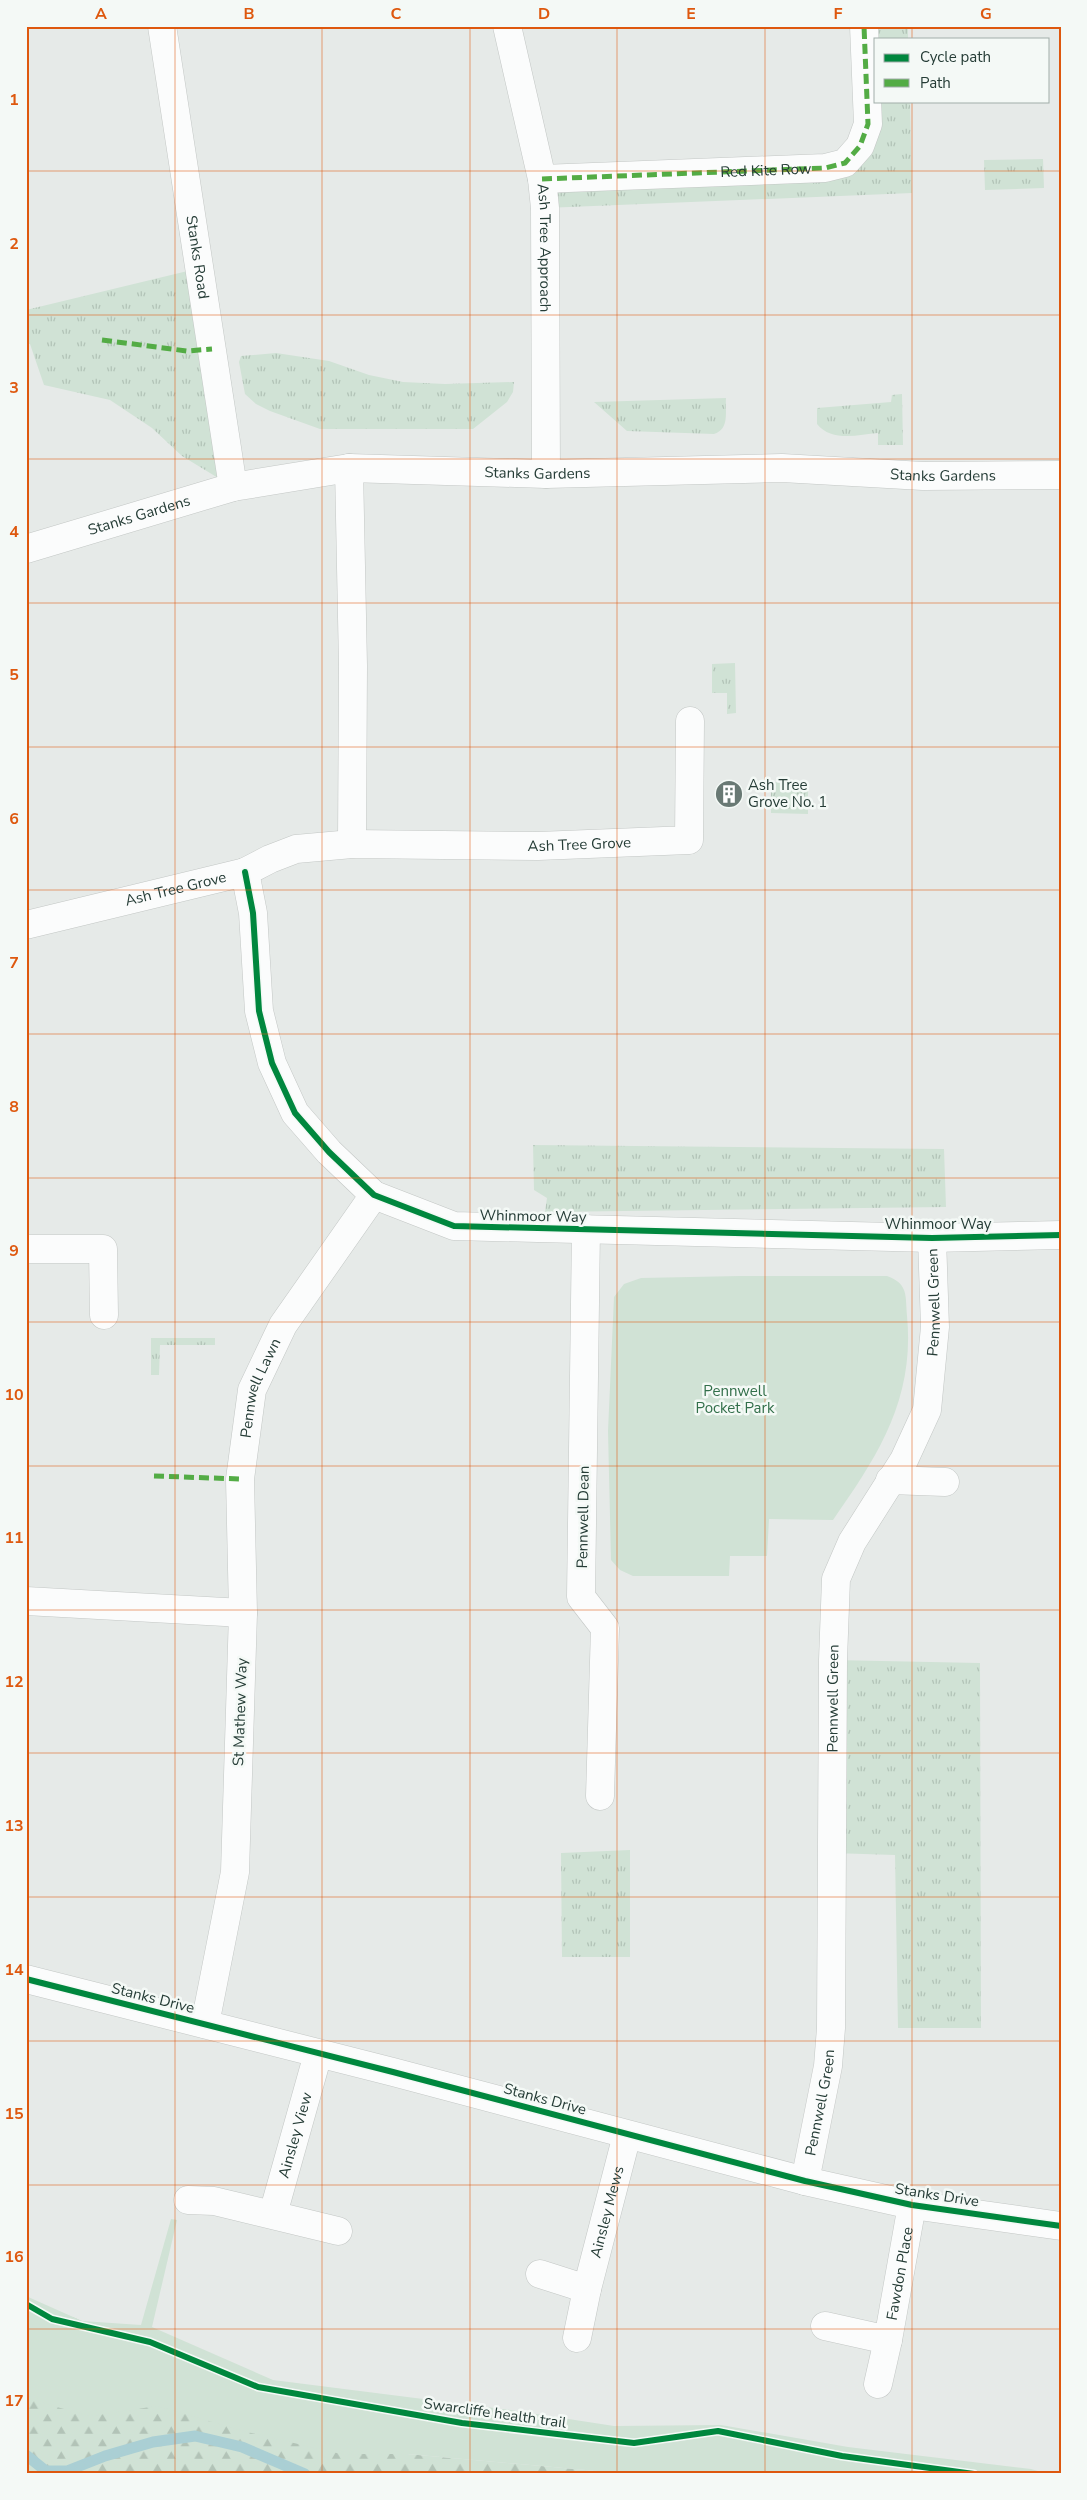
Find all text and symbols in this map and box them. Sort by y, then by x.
text: A [95,3,107,25]
text: B [243,3,255,25]
text: C [391,3,402,25]
text: D [538,3,550,25]
text: E [686,3,696,25]
text: F [834,3,843,25]
text: G [980,3,992,25]
legend [874,38,1050,102]
text: Cycle path [920,47,991,67]
text: Path [920,73,951,93]
text: 1 [9,89,19,111]
street label: Red Kite Row [720,159,812,182]
street label: Ash Tree Approach [533,183,555,312]
street label: Stanks Road [181,214,214,300]
text: 2 [9,233,19,255]
text: 3 [9,377,19,399]
street label: Stanks Gardens [484,462,591,484]
street label: Stanks Gardens [889,464,996,486]
street label: Stanks Gardens [85,490,193,540]
text: 4 [9,521,19,543]
text: 5 [9,664,19,686]
place label: Ash Tree Grove No. 1 [748,775,827,812]
building icon: Ash Tree Grove No. 1 [714,779,744,809]
text: 6 [9,808,19,830]
street label: Ash Tree Grove [528,832,631,856]
street label: Ash Tree Grove [123,867,228,911]
text: 7 [9,952,19,974]
text: 8 [9,1096,19,1118]
street label: Whinmoor Way [479,1205,587,1227]
street label: Whinmoor Way [884,1214,992,1234]
text: 9 [9,1240,19,1262]
street label: Pennwell Green [922,1248,945,1357]
street label: Pennwell Lawn [236,1335,285,1439]
park label: Pennwell Pocket Park [696,1381,775,1418]
text: 10 [4,1384,24,1406]
street label: Pennwell Dean [572,1465,594,1569]
text: 11 [4,1527,24,1549]
street label: Pennwell Green [822,1644,844,1752]
street label: St Mathew Way [228,1657,252,1767]
text: 12 [4,1671,24,1693]
text: 13 [4,1815,24,1837]
text: 14 [4,1959,24,1981]
street label: Stanks Drive [109,1978,197,2018]
street label: Pennwell Green [800,2049,839,2158]
street label: Stanks Drive [501,2078,589,2120]
street label: Ainsley View [274,2089,317,2180]
text: 15 [4,2103,24,2125]
street label: Ainsley Mews [585,2164,629,2260]
street label: Stanks Drive [893,2178,981,2212]
street label: Fawdon Place [882,2225,918,2322]
text: 16 [4,2246,24,2268]
text: 17 [4,2390,24,2412]
street label: Swarcliffe health trail [422,2393,568,2433]

